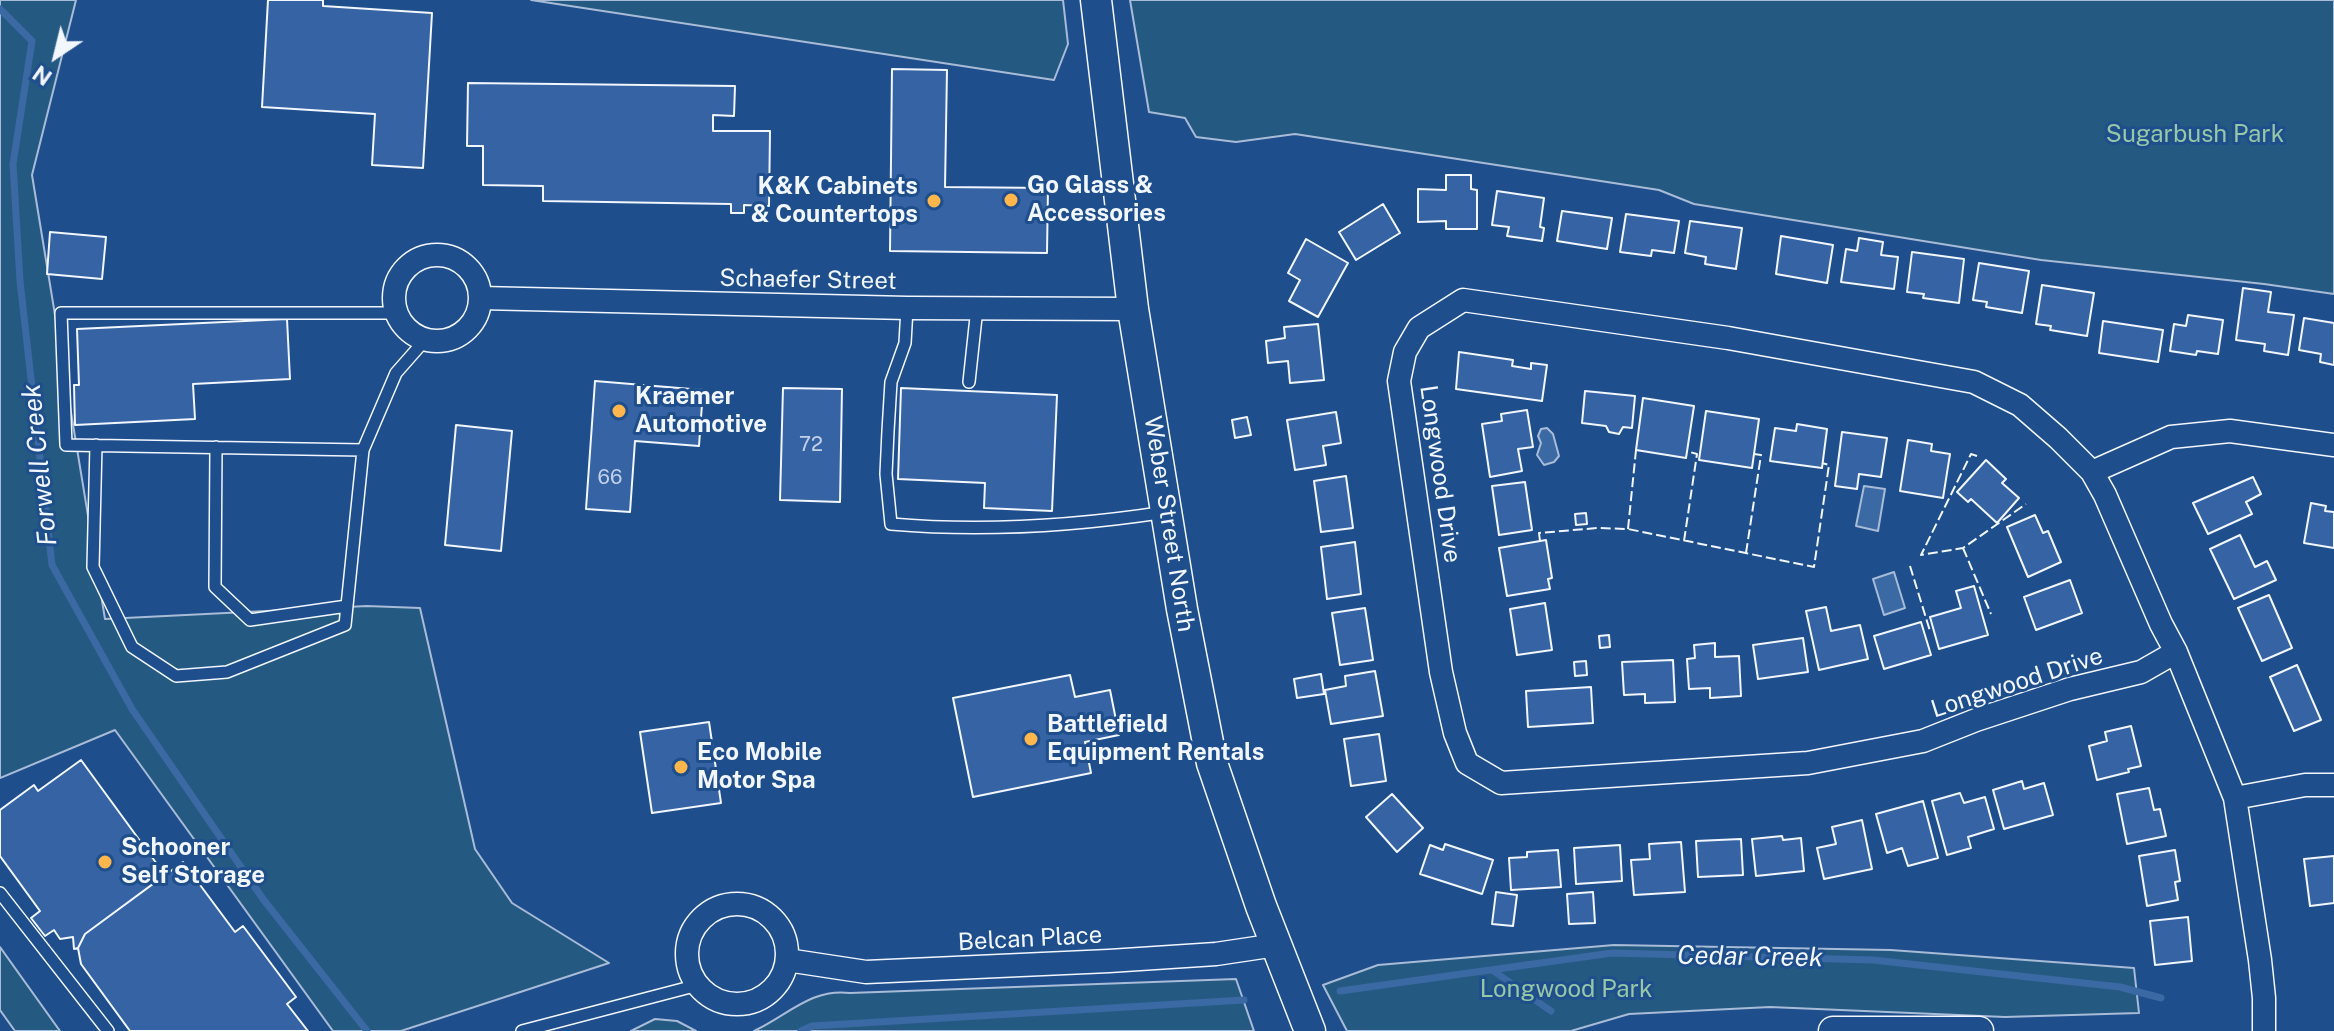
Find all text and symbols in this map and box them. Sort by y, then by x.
north arrow [16,16,96,96]
text: N [28,60,57,91]
park label: Sugarbush Park [2106,121,2284,149]
place label: Go Glass & Accessories [1027,172,1166,228]
place label: K&K Cabinets & Countertops [751,173,918,229]
marker: Go Glass & Accessories [1002,191,1020,209]
marker: K&K Cabinets & Countertops [925,192,943,210]
street label: Schaefer Street [719,264,897,296]
water label: Forwell Creek [16,383,64,547]
place label: Kraemer Automotive [635,383,767,439]
street label: Longwood Drive [1413,383,1467,565]
marker: Kraemer Automotive [610,402,628,420]
street label: Weber Street North [1138,414,1200,634]
house number: 72 [799,433,823,457]
house number: 66 [598,466,622,490]
street label: Longwood Drive [1927,642,2107,724]
place label: Battlefield Equipment Rentals [1047,711,1264,767]
marker: Battlefield Equipment Rentals [1022,730,1040,748]
place label: Eco Mobile Motor Spa [697,739,822,795]
marker: Eco Mobile Motor Spa [672,758,690,776]
place label: Schooner Self Storage [121,834,265,890]
marker: Schooner Self Storage [96,853,114,871]
street label: Belcan Place [957,921,1103,957]
water label: Cedar Creek [1677,940,1823,974]
park label: Longwood Park [1480,976,1652,1004]

